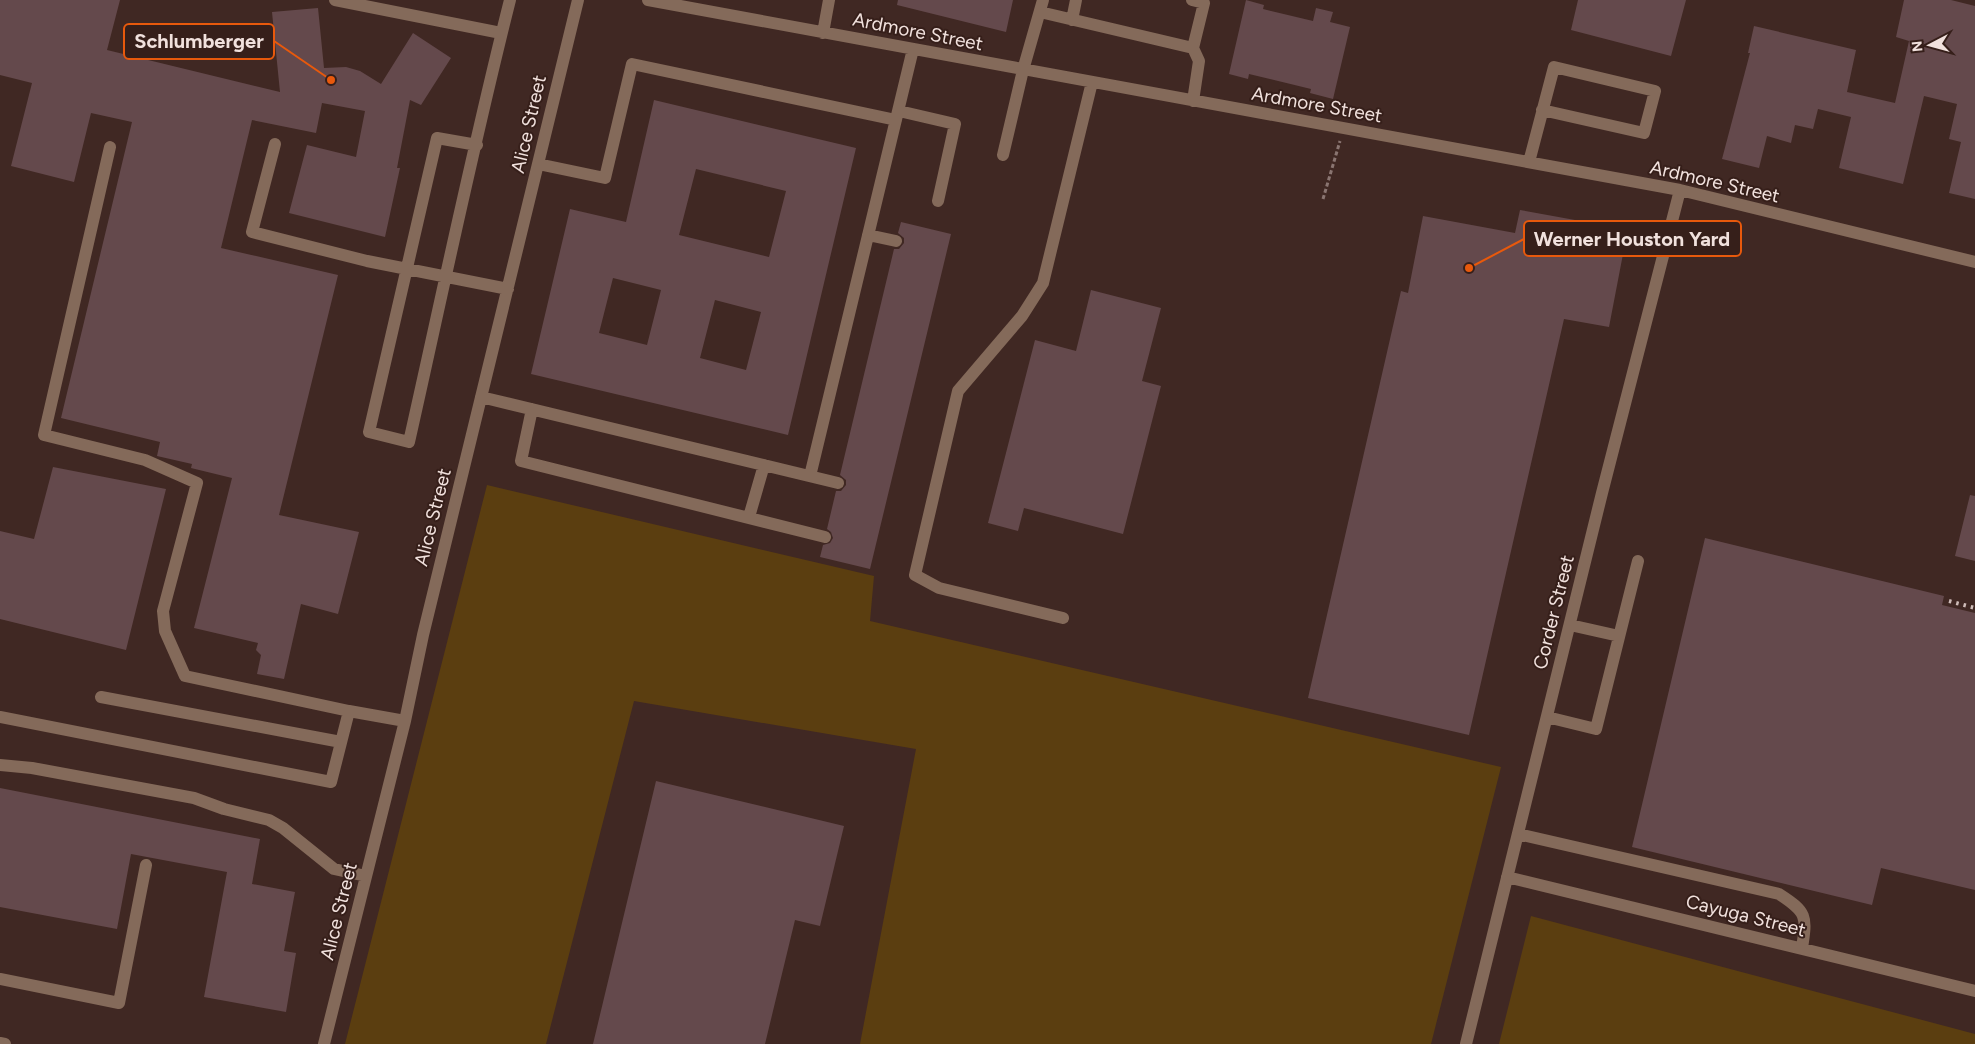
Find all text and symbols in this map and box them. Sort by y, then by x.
street label: Ardmore Street [851,8,985,55]
north arrow [1905,20,1955,70]
callout: Schlumberger [124,24,274,59]
text: Schlumberger [134,29,264,53]
text: N [1909,40,1927,53]
street label: Alice Street [506,73,551,175]
street label: Ardmore Street [1250,82,1384,127]
street label: Ardmore Street [1648,155,1782,208]
callout: Werner Houston Yard [1524,221,1741,256]
text: Werner Houston Yard [1534,227,1730,251]
street label: Alice Street [409,466,456,568]
street label: Corder Street [1528,553,1579,672]
street label: Alice Street [315,860,362,962]
street label: Cayuga Street [1684,889,1808,941]

